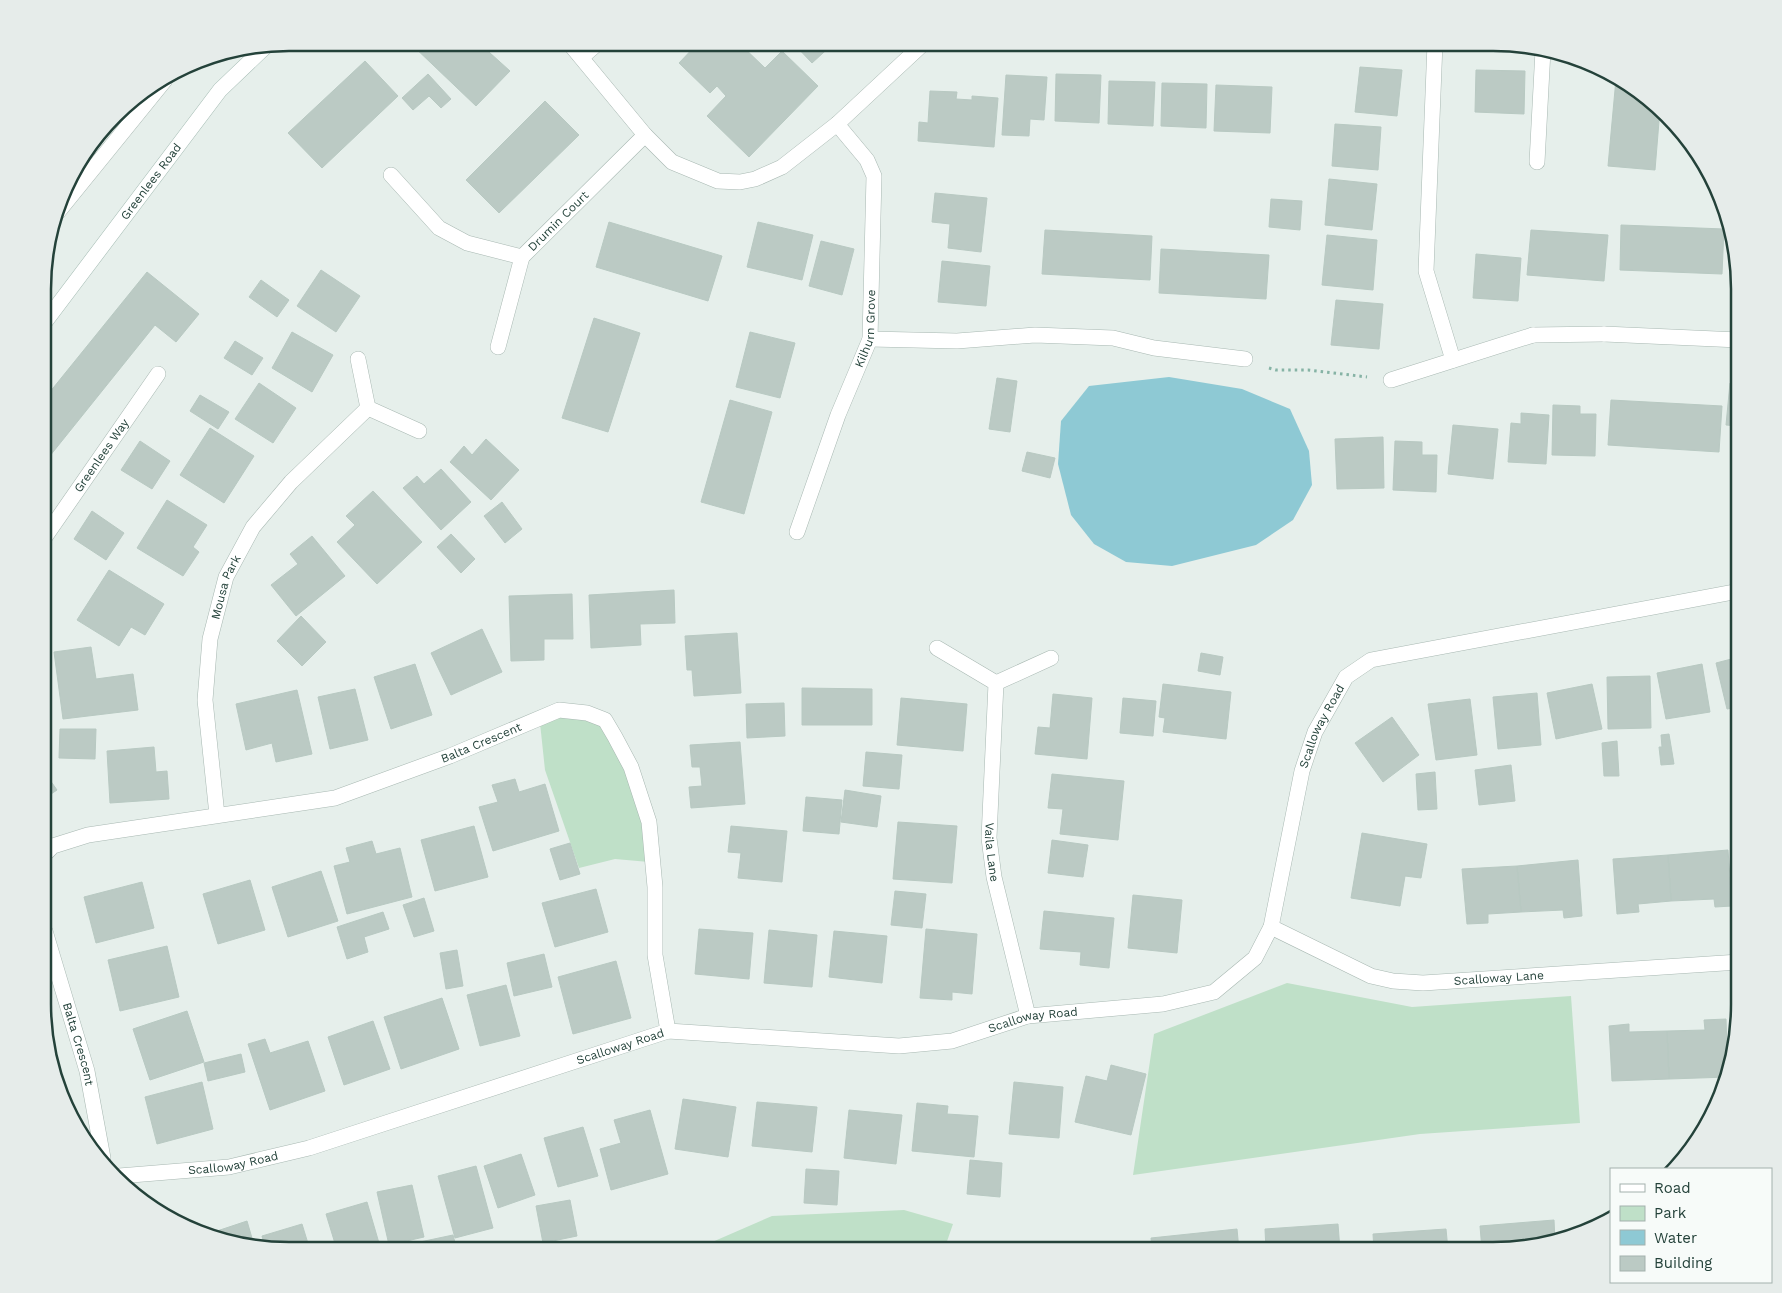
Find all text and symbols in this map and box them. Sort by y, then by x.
street label: Greenlees Road [118,141,184,222]
street label: Drumin Court [525,188,591,254]
street label: Kilhurn Grove [852,289,878,370]
street label: Greenlees Way [71,416,132,495]
street label: Mousa Park [208,552,244,621]
street label: Scalloway Road [1296,682,1347,770]
street label: Balta Crescent [439,720,523,766]
street label: Vaila Lane [982,822,1002,883]
street label: Scalloway Lane [1453,968,1544,988]
street label: Balta Crescent [60,1001,97,1087]
street label: Scalloway Road [986,1005,1078,1036]
street label: Scalloway Road [575,1026,666,1067]
street label: Scalloway Road [188,1149,280,1177]
legend [1610,1168,1772,1283]
text: Road [1654,1179,1691,1197]
text: Park [1654,1204,1687,1222]
text: Water [1654,1229,1697,1247]
text: Building [1654,1254,1712,1272]

